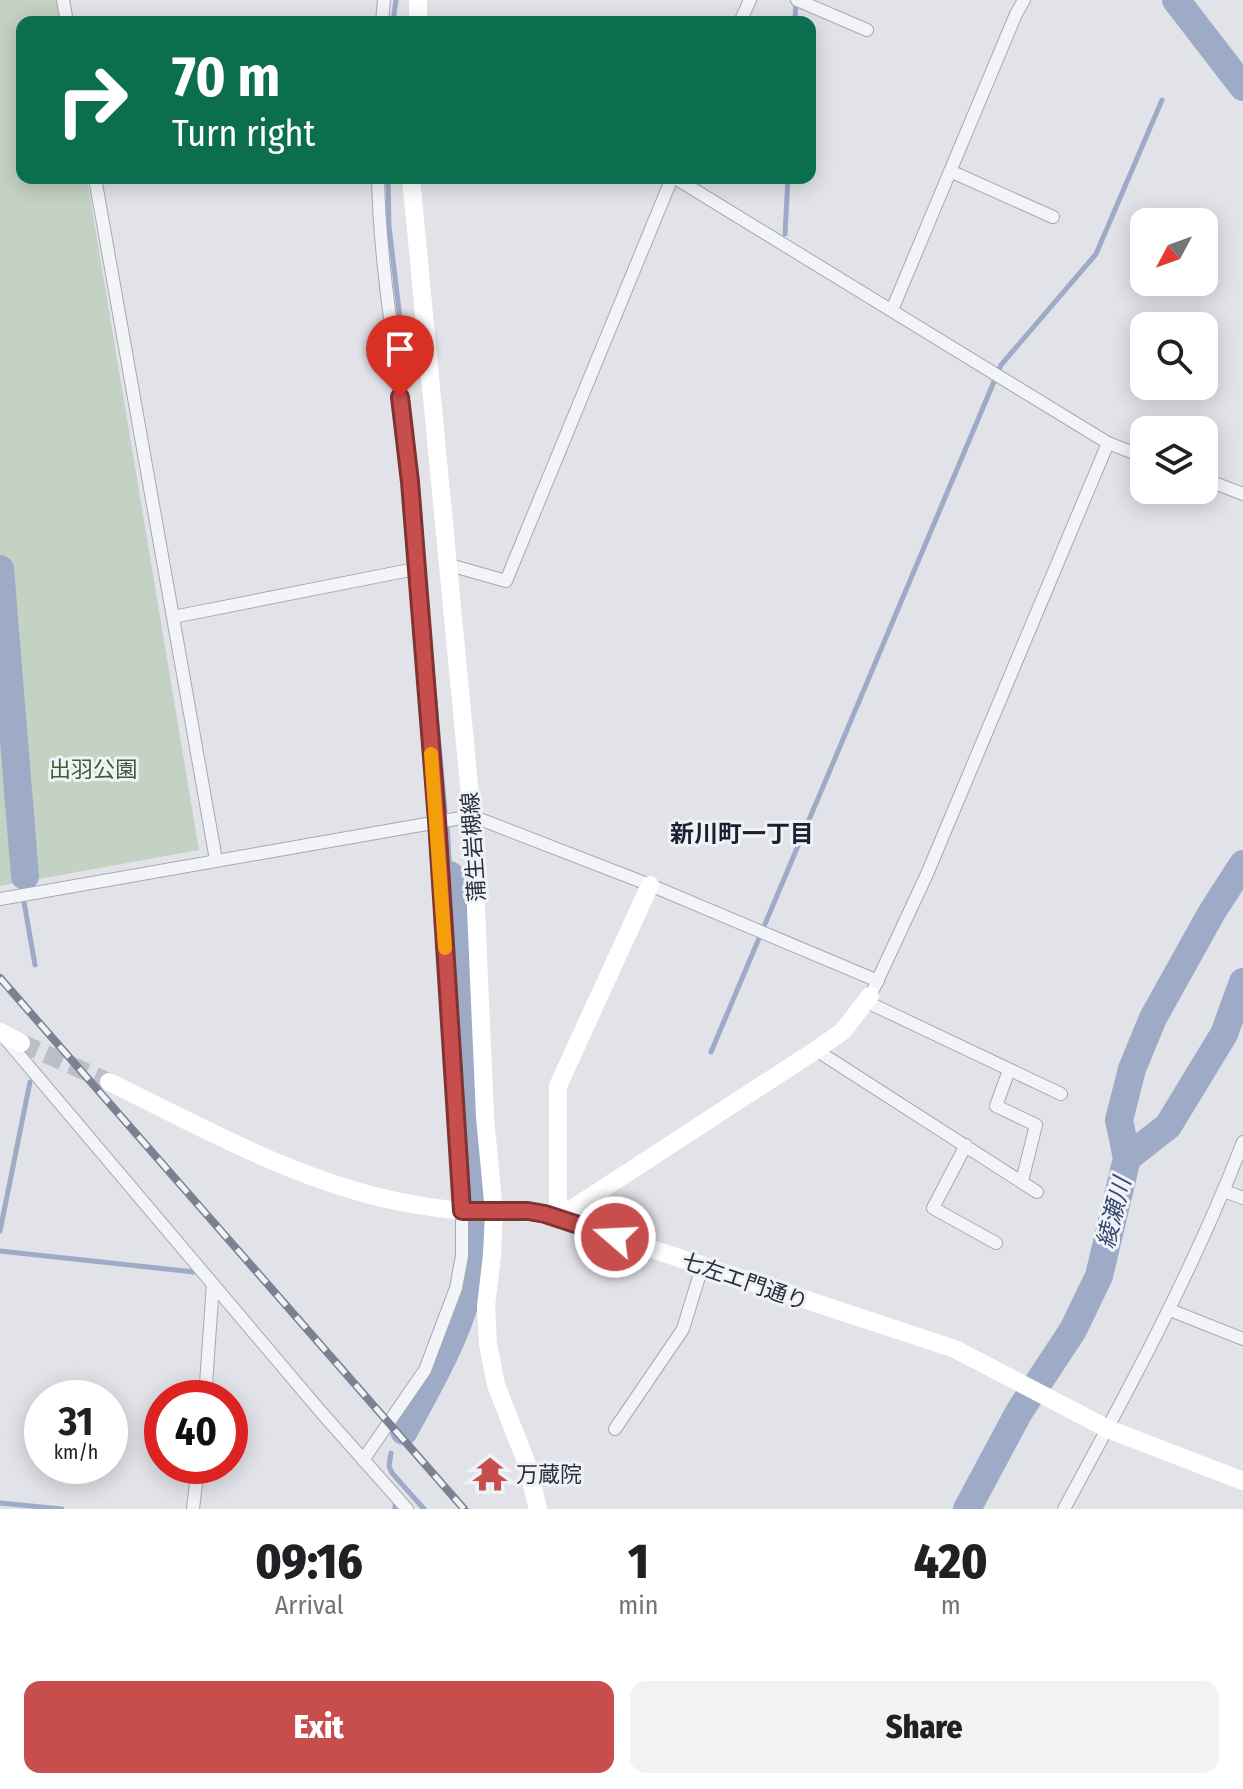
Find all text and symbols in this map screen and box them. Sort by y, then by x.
text: 70 m [172,44,280,111]
icon: right [40,48,144,152]
text: Turn right [172,112,315,156]
north arrow [1130,208,1218,296]
map controls [1130,208,1218,504]
button: search [1130,312,1218,400]
pin [366,315,434,397]
icon: arrive [378,327,422,371]
button: layers [1130,416,1218,504]
park label: 出羽公園 [49,756,137,783]
street label: 蒲生岩槻線 [456,791,491,903]
district label: 新川町一丁目 [670,820,814,848]
water label: 綾瀬川 [1092,1172,1137,1251]
position arrow [573,1195,657,1279]
street label: 七左エ門通り [678,1247,812,1316]
speed limit sign: 40 [144,1380,248,1484]
text: 31 [58,1398,94,1446]
text: km/h [54,1440,98,1464]
temple icon: 万蔵院 [471,1455,509,1493]
place label: 万蔵院 [516,1461,582,1488]
text: 09:16 [255,1533,363,1591]
text: 1 [628,1533,649,1591]
text: 420 [914,1533,988,1591]
text: Arrival [275,1590,344,1621]
text: min [618,1590,658,1621]
text: m [941,1590,961,1621]
button: Exit [24,1681,614,1773]
button: Share [630,1681,1219,1773]

